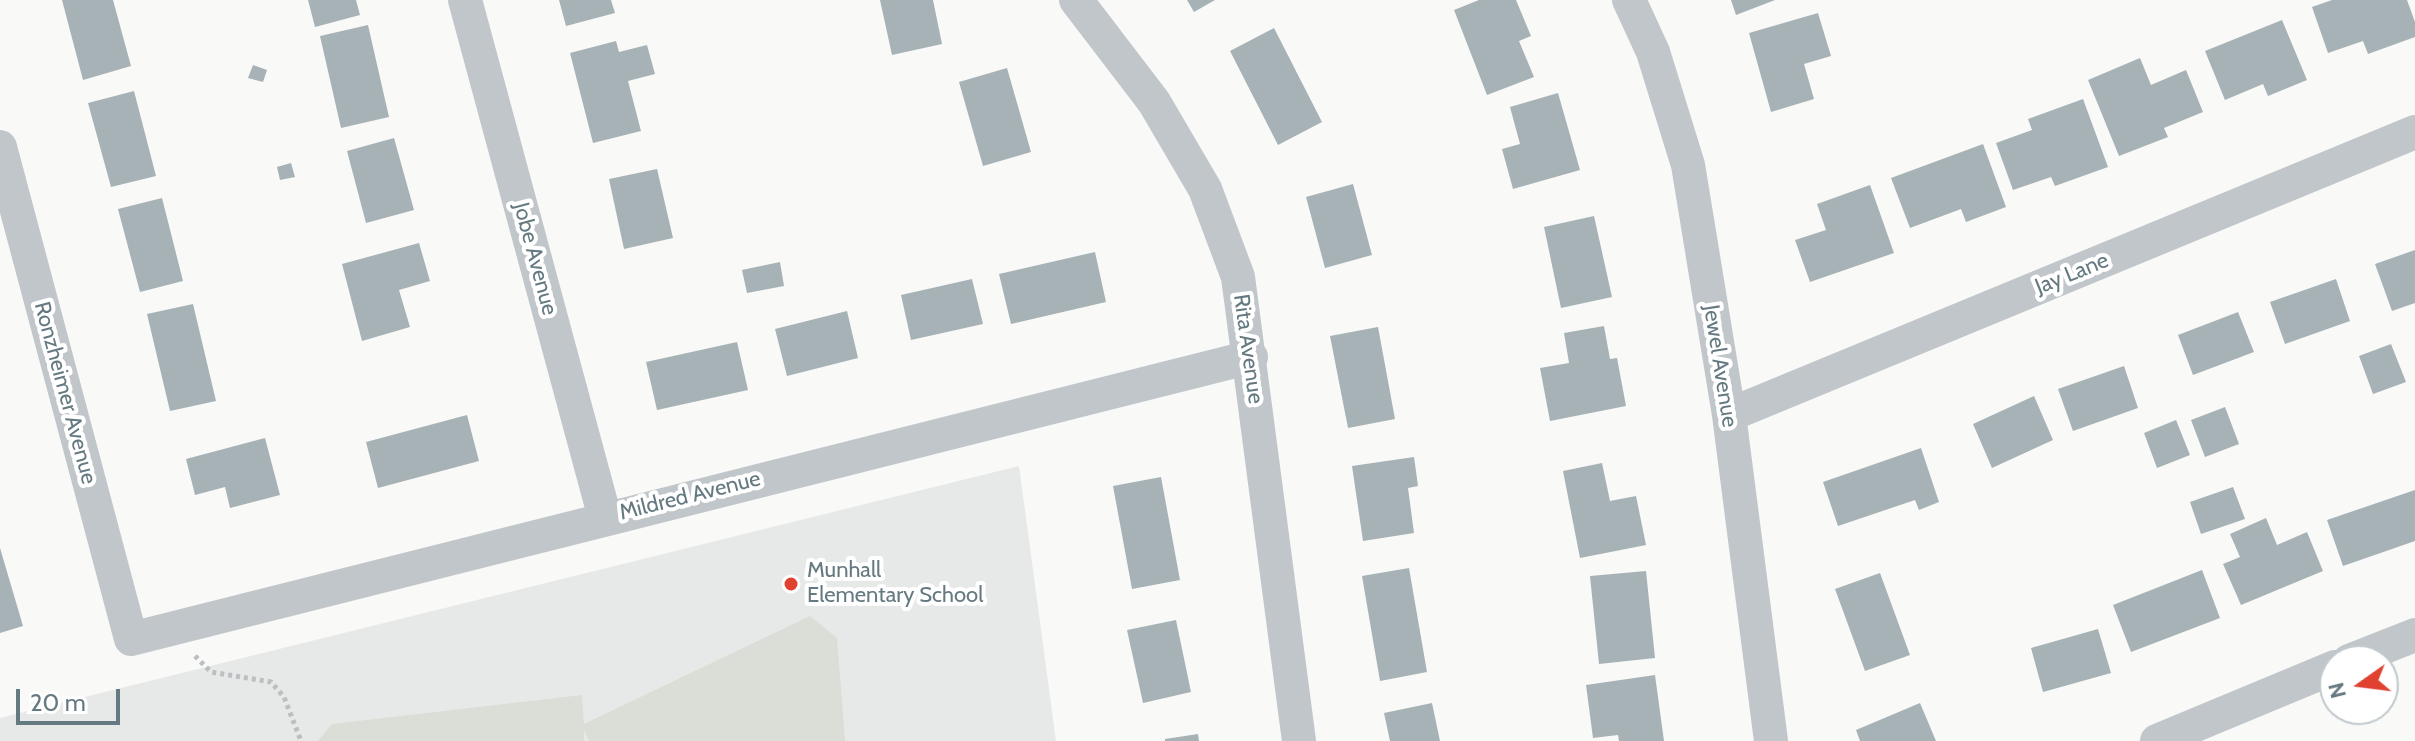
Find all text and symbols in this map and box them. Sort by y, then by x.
street label: Jobe Avenue [507,200,563,318]
street label: Jay Lane [2031,247,2113,301]
street label: Rita Avenue [1227,292,1269,406]
street label: Ronzheimer Avenue [28,299,102,487]
street label: Jewel Avenue [1697,303,1743,429]
street label: Mildred Avenue [617,466,763,526]
place label: Munhall Elementary School [807,558,983,610]
marker: Munhall Elementary School [782,575,800,593]
north arrow [2319,645,2399,725]
scale bar [20,673,124,723]
text: N [2322,680,2352,701]
text: 20 m [30,688,86,717]

